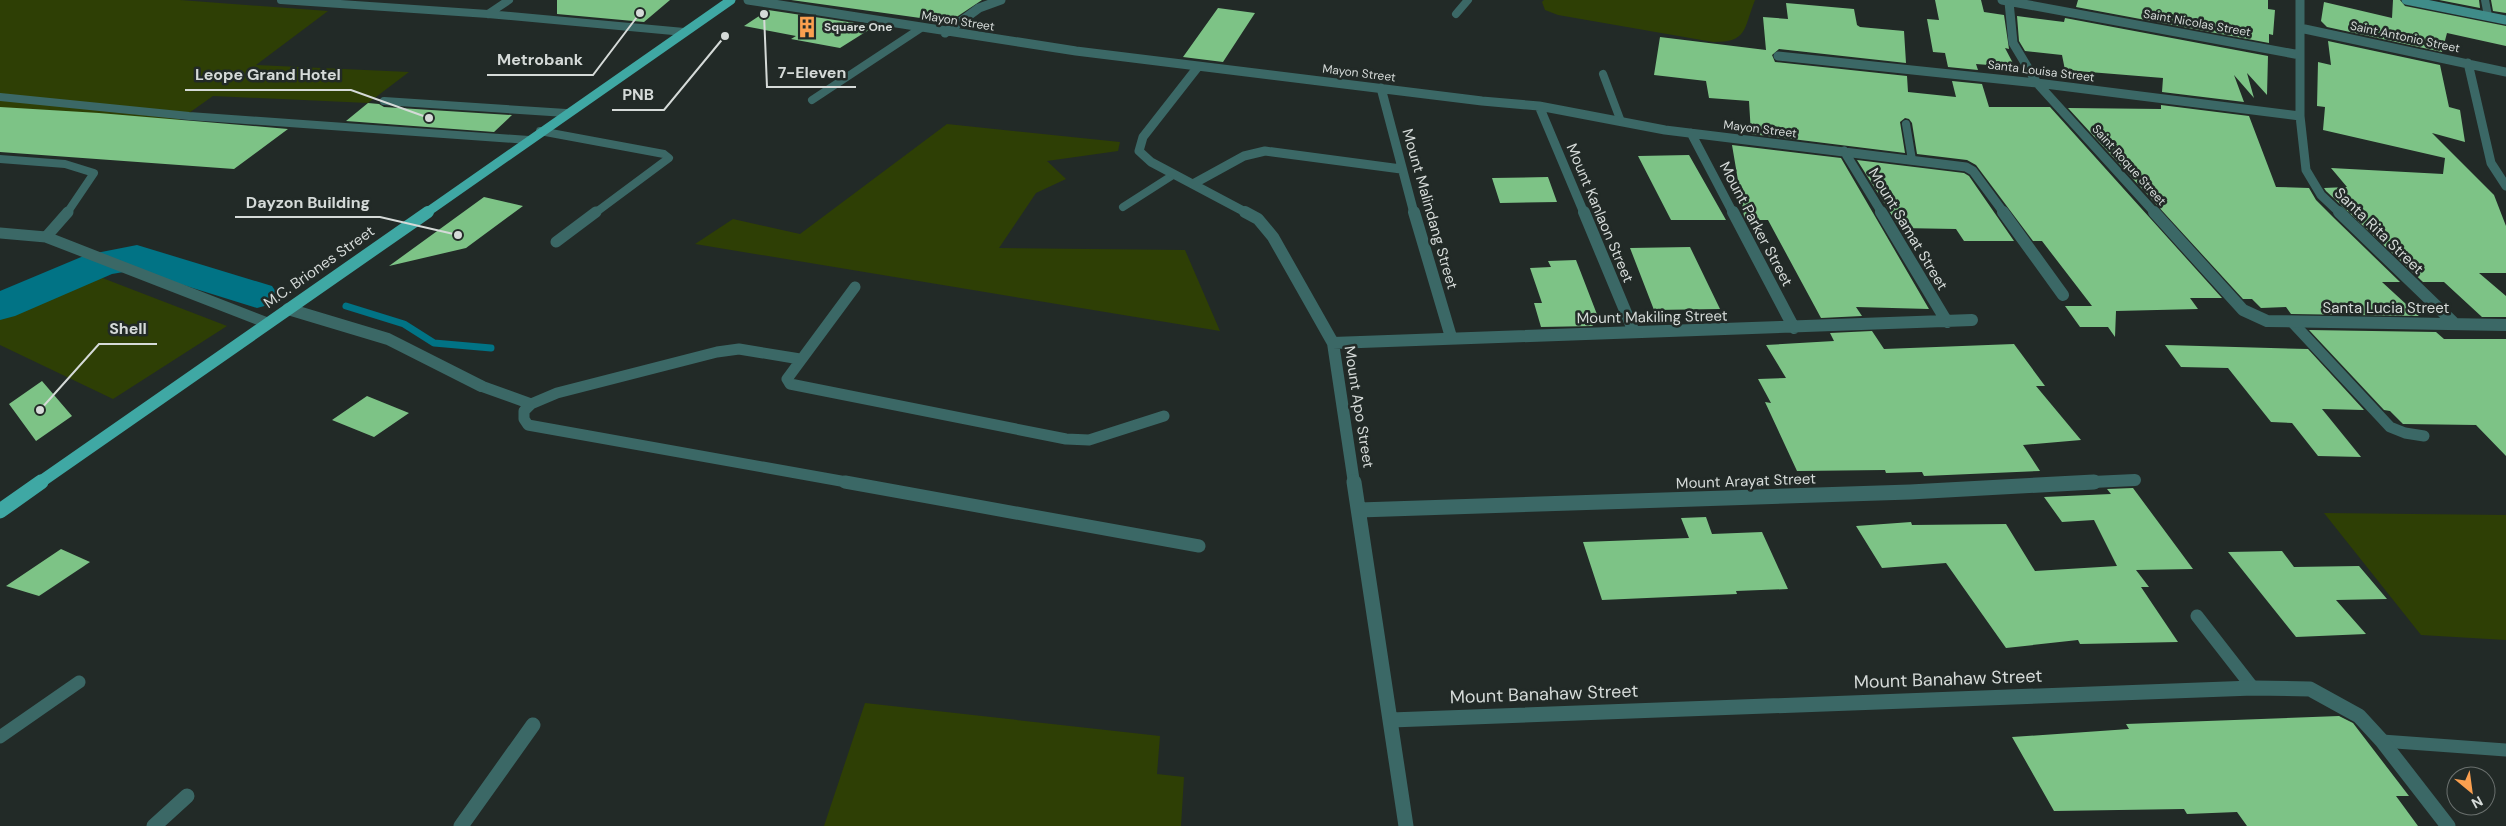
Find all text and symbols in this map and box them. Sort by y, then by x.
street label: Saint Nicolas Street [2142,6,2252,40]
street label: Mayon Street [920,7,996,35]
building icon: Square One [794,14,820,40]
street label: Saint Antonio Street [2349,18,2462,57]
place label: Square One [824,19,892,35]
callout: Metrobank [487,44,593,75]
text: Metrobank [497,49,584,70]
callout: 7-Eleven [767,56,856,87]
street label: Santa Louisa Street [1987,57,2096,86]
callout: Leope Grand Hotel [185,59,351,90]
street label: Mayon Street [1321,61,1397,85]
text: 7-Eleven [778,62,846,83]
text: Leope Grand Hotel [195,64,341,85]
callout: PNB [612,79,664,110]
text: PNB [622,84,654,105]
street label: Mayon Street [1722,117,1798,141]
street label: Saint Roque Street [2088,121,2170,209]
street label: Mount Malindang Street [1398,126,1463,292]
street label: Mount Kanlaon Street [1562,140,1638,286]
street label: Mount Parker Street [1715,158,1797,290]
street label: Mount Samat Street [1864,164,1952,294]
street label: Santa Rita Street [2330,183,2428,279]
callout: Dayzon Building [235,186,380,217]
text: Dayzon Building [246,192,370,213]
street label: M.C. Briones Street [260,221,379,313]
street label: Santa Lucia Street [2323,298,2450,318]
street label: Mount Makiling Street [1576,306,1728,328]
callout: Shell [99,313,157,344]
text: Shell [109,318,147,339]
street label: Mount Apo Street [1339,345,1379,470]
street label: Mount Arayat Street [1676,469,1817,493]
street label: Mount Banahaw Street [1853,664,2043,694]
street label: Mount Banahaw Street [1449,679,1639,709]
north arrow [2446,766,2496,816]
text: N [2468,792,2486,813]

